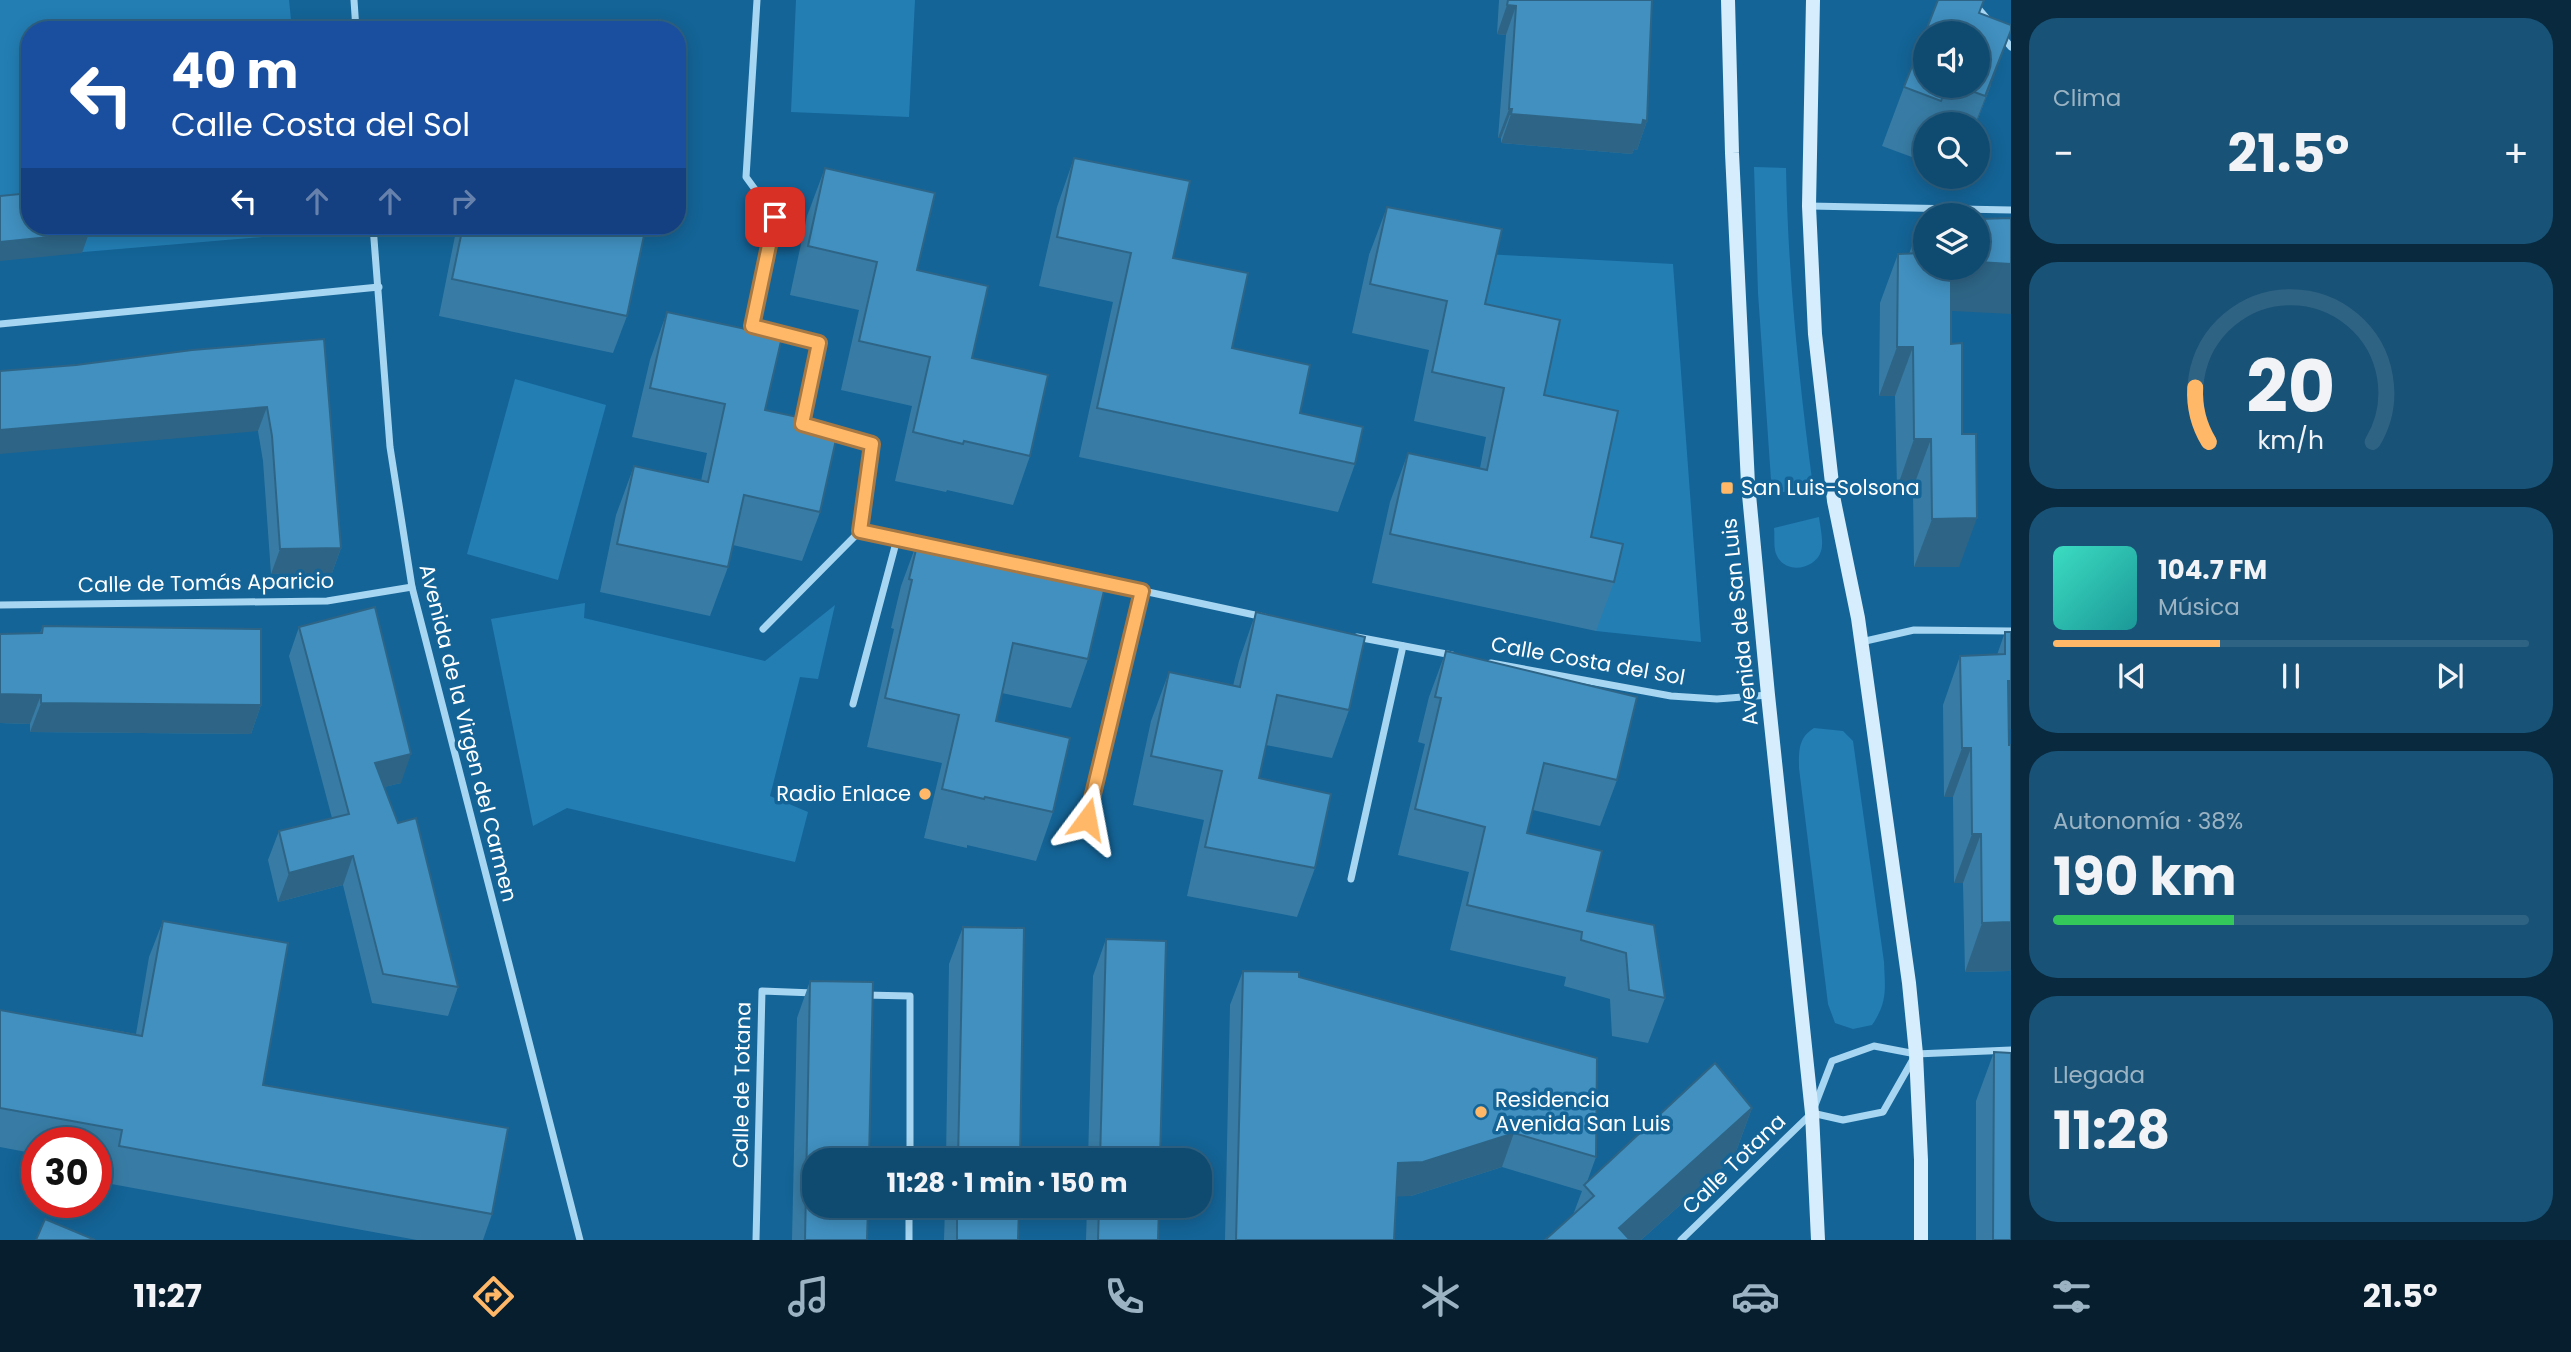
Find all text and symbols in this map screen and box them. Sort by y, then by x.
map controls [1913,21,1990,280]
button: sound [1913,21,1990,98]
text: 40 m [171,37,298,105]
icon: left [56,49,147,140]
text: Clima [2053,82,2121,114]
text: Calle Costa del Sol [171,102,470,147]
button: search [1913,112,1990,189]
text: 21.5° [2228,117,2349,190]
text: − [2053,127,2074,180]
text: + [2503,127,2529,180]
icon: left [225,182,263,220]
icon: ahead [298,182,336,220]
icon: ahead [371,182,409,220]
icon: right [444,182,482,220]
pin [745,187,805,247]
icon: arrive [756,198,794,236]
button: layers [1913,203,1990,280]
text: 20 [2246,336,2336,437]
text: km/h [2258,422,2324,457]
place label: San Luis-Solsona [1741,473,1920,502]
marker: San Luis-Solsona [1719,480,1735,496]
street label: Avenida de San Luis [1714,517,1765,727]
text: 104.7 FM [2158,552,2267,588]
street label: Avenida de la Virgen del Carmen [412,561,525,905]
street label: Calle de Tomás Aparicio [78,566,334,599]
text: Música [2158,591,2240,623]
street label: Calle Costa del Sol [1489,629,1687,692]
icon: previous [2113,657,2151,695]
icon: pause [2272,657,2310,695]
icon: next [2431,657,2469,695]
place label: Radio Enlace [776,779,911,808]
position arrow [1050,782,1124,856]
marker: Radio Enlace [917,786,933,802]
text: Autonomía · 38% [2053,805,2243,837]
text: 190 km [2053,840,2237,913]
street label: Calle de Totana [726,1002,757,1168]
text: Llegada [2053,1059,2145,1091]
place label: Residencia Avenida San Luis [1495,1085,1671,1138]
text: 11:28 [2053,1094,2170,1167]
marker: Residencia Avenida San Luis [1473,1104,1489,1120]
street label: Calle Totana [1676,1107,1792,1220]
speed limit sign: 30 [21,1127,112,1218]
text: 11:28 · 1 min · 150 m [887,1165,1127,1201]
icon: directions [469,1272,518,1321]
icon: music [784,1272,833,1321]
icon: phone [1100,1272,1149,1321]
icon: climate [1416,1272,1465,1321]
icon: car [1731,1272,1780,1321]
icon: filters [2047,1272,2096,1321]
text: 11:27 [133,1273,202,1318]
text: 21.5° [2363,1273,2438,1318]

